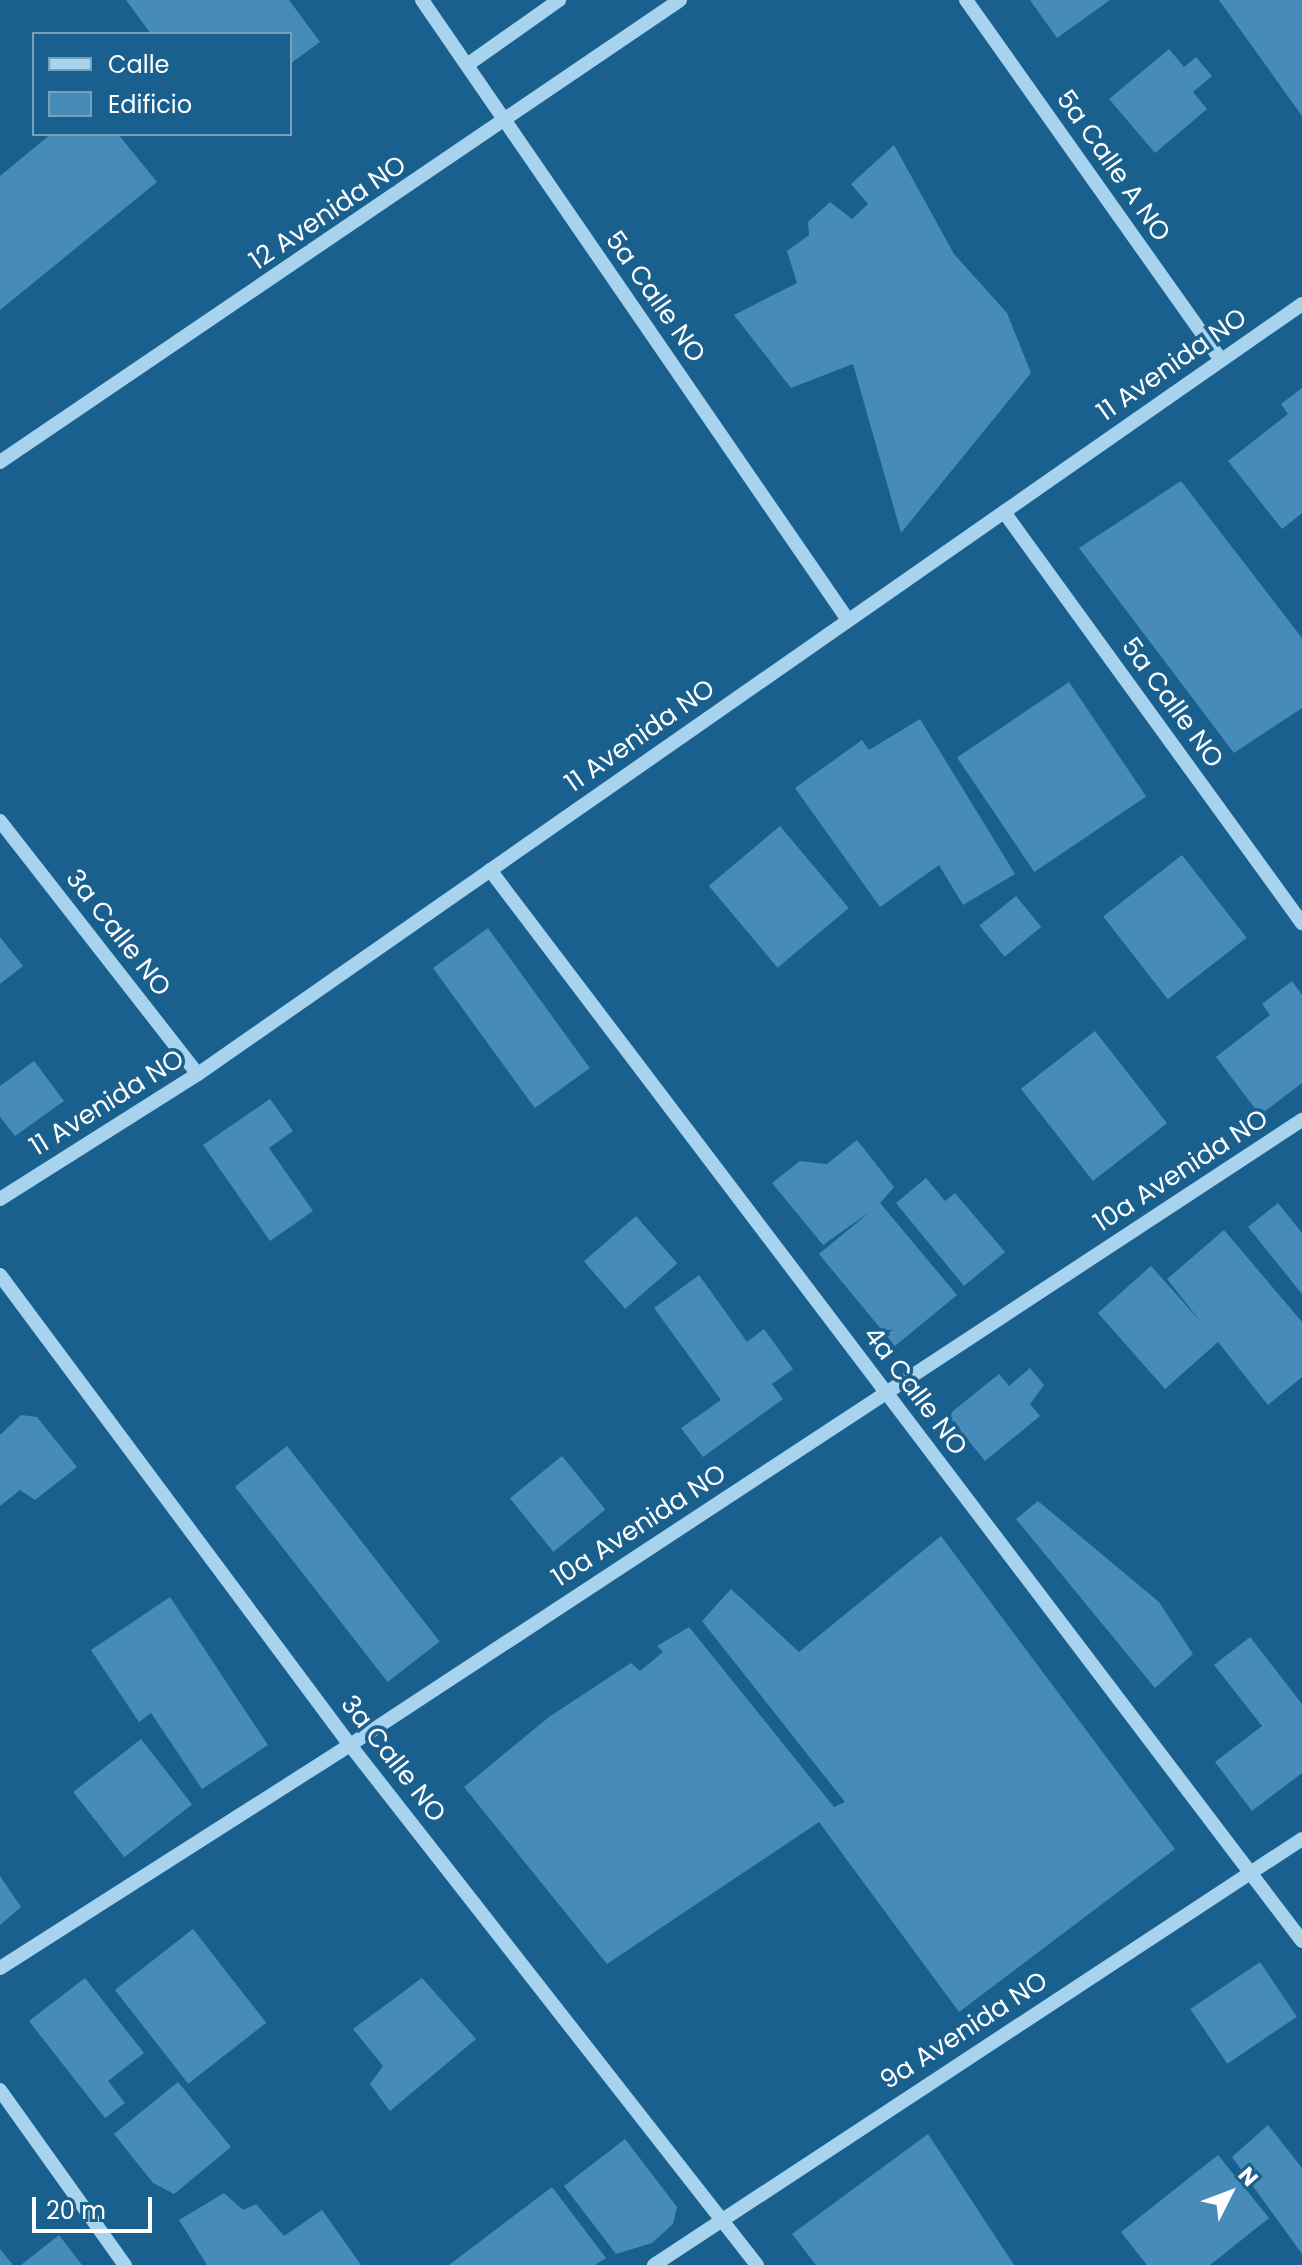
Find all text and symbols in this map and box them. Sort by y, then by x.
legend [32,32,292,136]
text: Calle [108,48,169,81]
street label: 5a Calle A NO [1049,84,1177,248]
text: Edificio [108,88,192,121]
street label: 12 Avenida NO [244,149,412,277]
street label: 5a Calle NO [598,225,712,369]
street label: 11 Avenida NO [1091,302,1253,428]
street label: 5a Calle NO [1114,632,1230,774]
street label: 11 Avenida NO [559,673,721,799]
street label: 3a Calle NO [59,863,177,1003]
street label: 11 Avenida NO [24,1043,190,1163]
street label: 10a Avenida NO [1088,1103,1274,1239]
street label: 4a Calle NO [856,1320,974,1462]
street label: 10a Avenida NO [546,1458,732,1594]
street label: 3a Calle NO [334,1689,452,1829]
street label: 9a Avenida NO [875,1965,1053,2097]
north arrow [1190,2153,1270,2233]
text: N [1231,2160,1265,2193]
scale bar [36,2181,156,2231]
text: 20 m [46,2194,106,2227]

